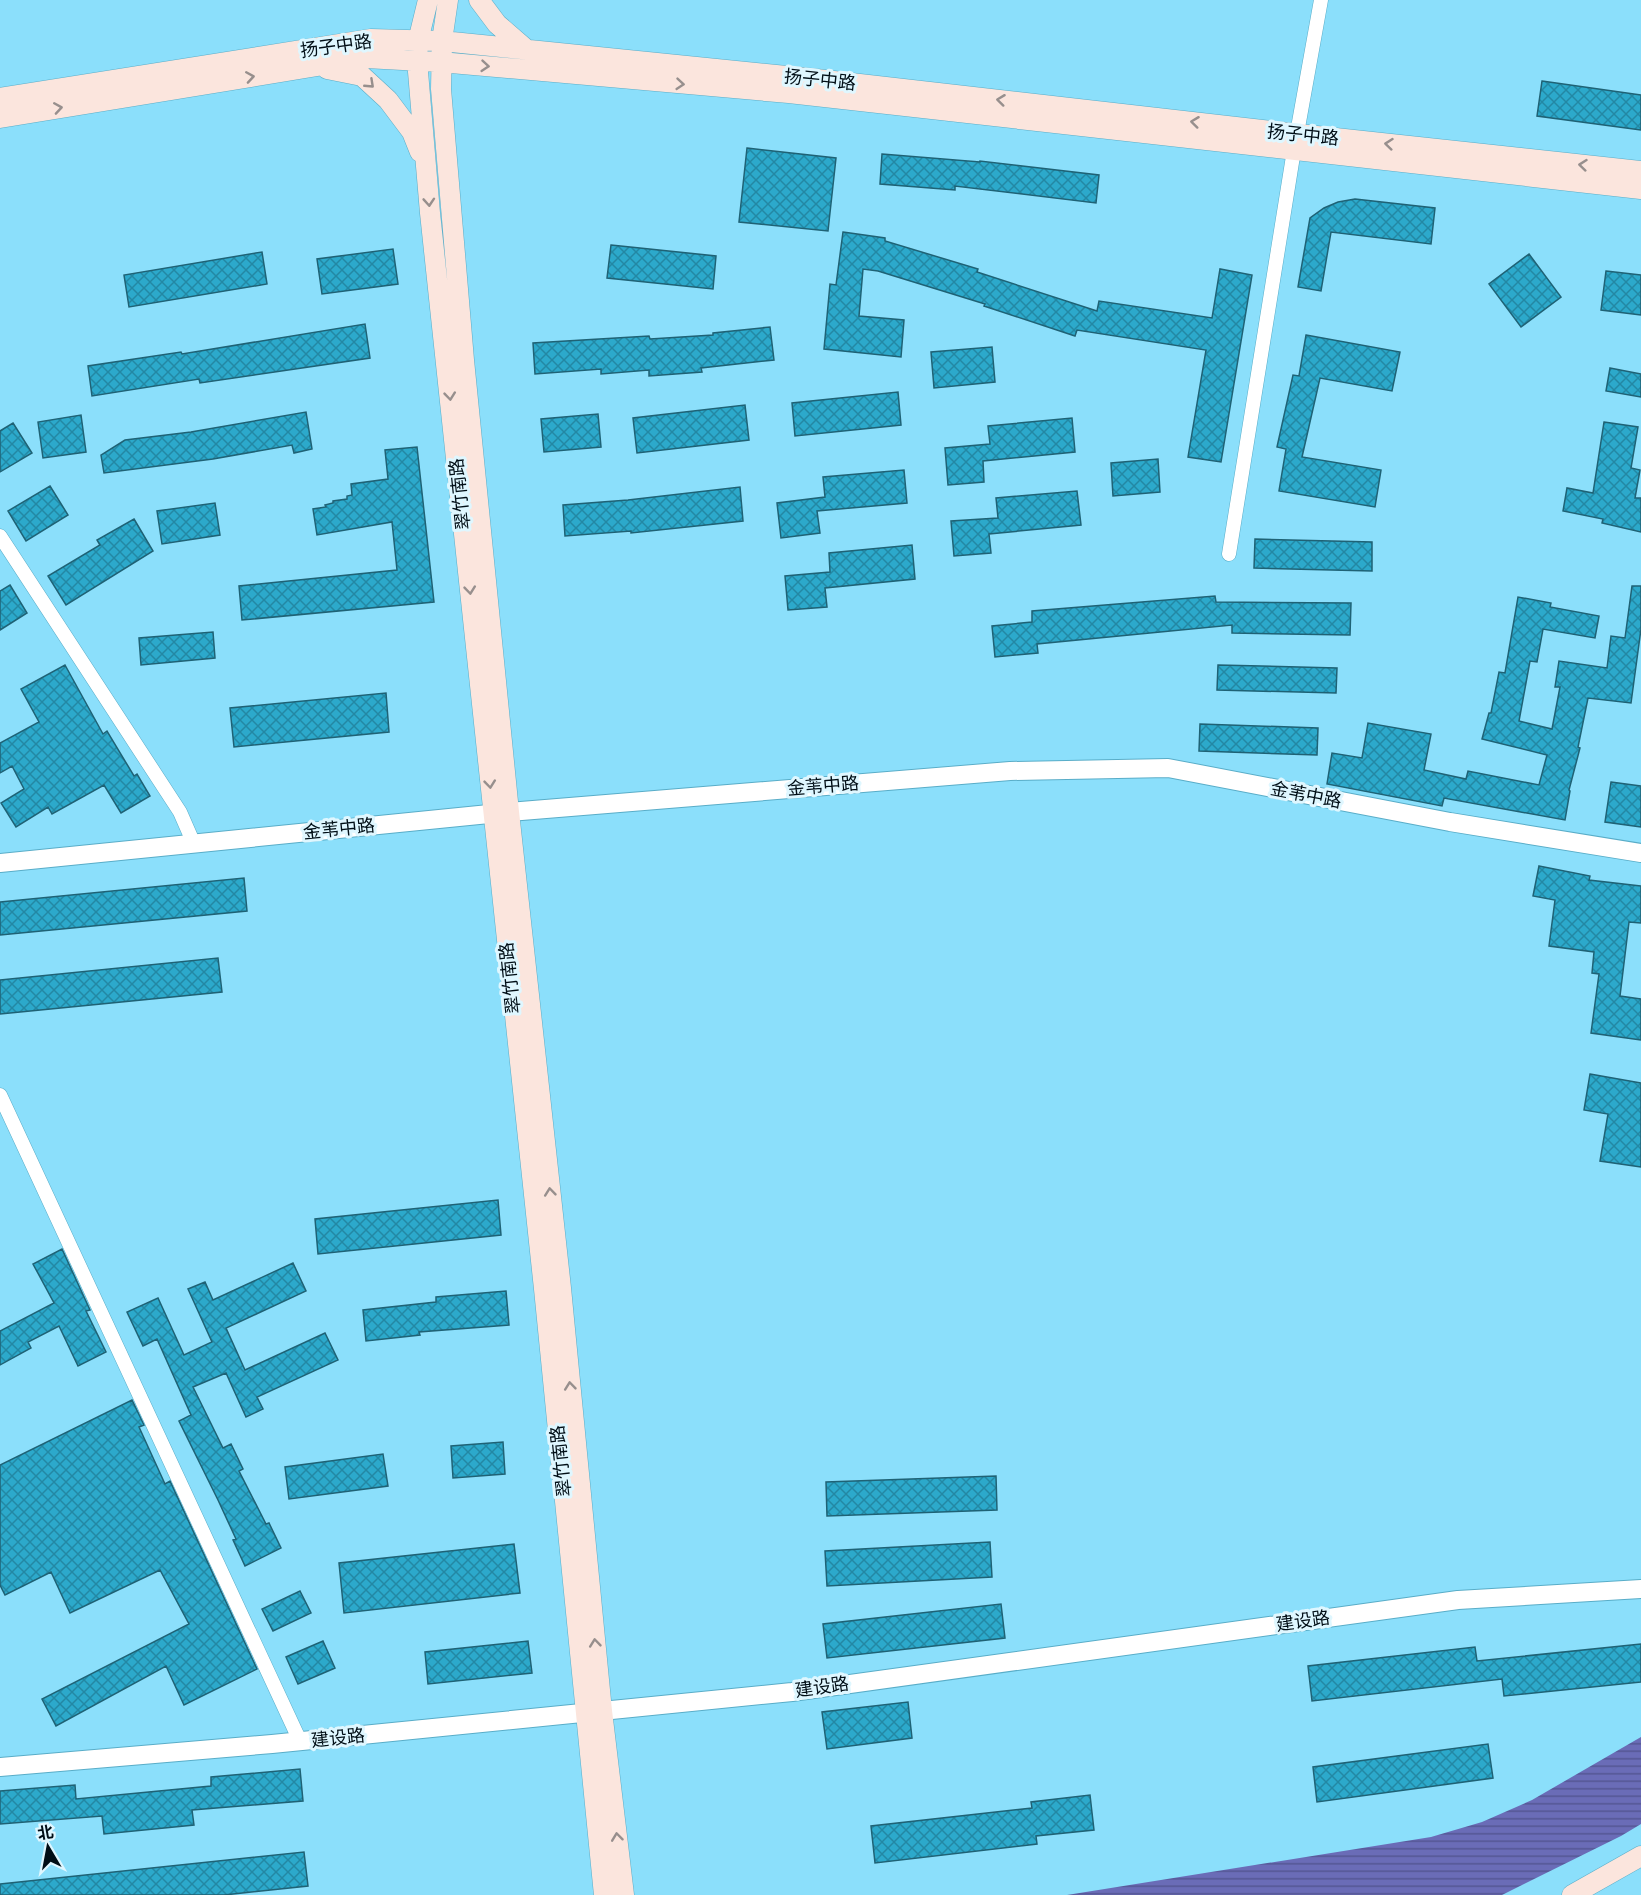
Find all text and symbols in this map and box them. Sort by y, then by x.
street label: 扬子中路 [299,30,373,62]
one-way arrow [481,59,490,72]
street label: 扬子中路 [783,65,857,95]
one-way arrow [245,71,255,84]
one-way arrow [363,76,374,87]
one-way arrow [675,77,684,90]
one-way arrow [997,94,1006,107]
one-way arrow [53,103,62,115]
one-way arrow [1191,117,1200,129]
street label: 扬子中路 [1266,120,1340,150]
one-way arrow [1384,138,1394,151]
one-way arrow [1578,159,1587,172]
one-way arrow [422,198,435,207]
one-way arrow [443,392,456,401]
street label: 翠竹南路 [445,457,475,531]
one-way arrow [463,586,476,595]
street label: 金苇中路 [786,772,860,800]
street label: 金苇中路 [1269,777,1343,813]
one-way arrow [483,780,496,789]
street label: 金苇中路 [302,814,376,844]
street label: 翠竹南路 [495,941,525,1015]
one-way arrow [544,1188,557,1197]
one-way arrow [564,1382,577,1391]
street label: 翠竹南路 [546,1424,576,1498]
street label: 建设路 [1275,1606,1331,1636]
one-way arrow [589,1639,602,1648]
street label: 建设路 [794,1672,850,1702]
street label: 建设路 [310,1724,366,1752]
north arrow [18,1817,78,1877]
text: 北 [36,1822,55,1843]
one-way arrow [612,1832,624,1842]

